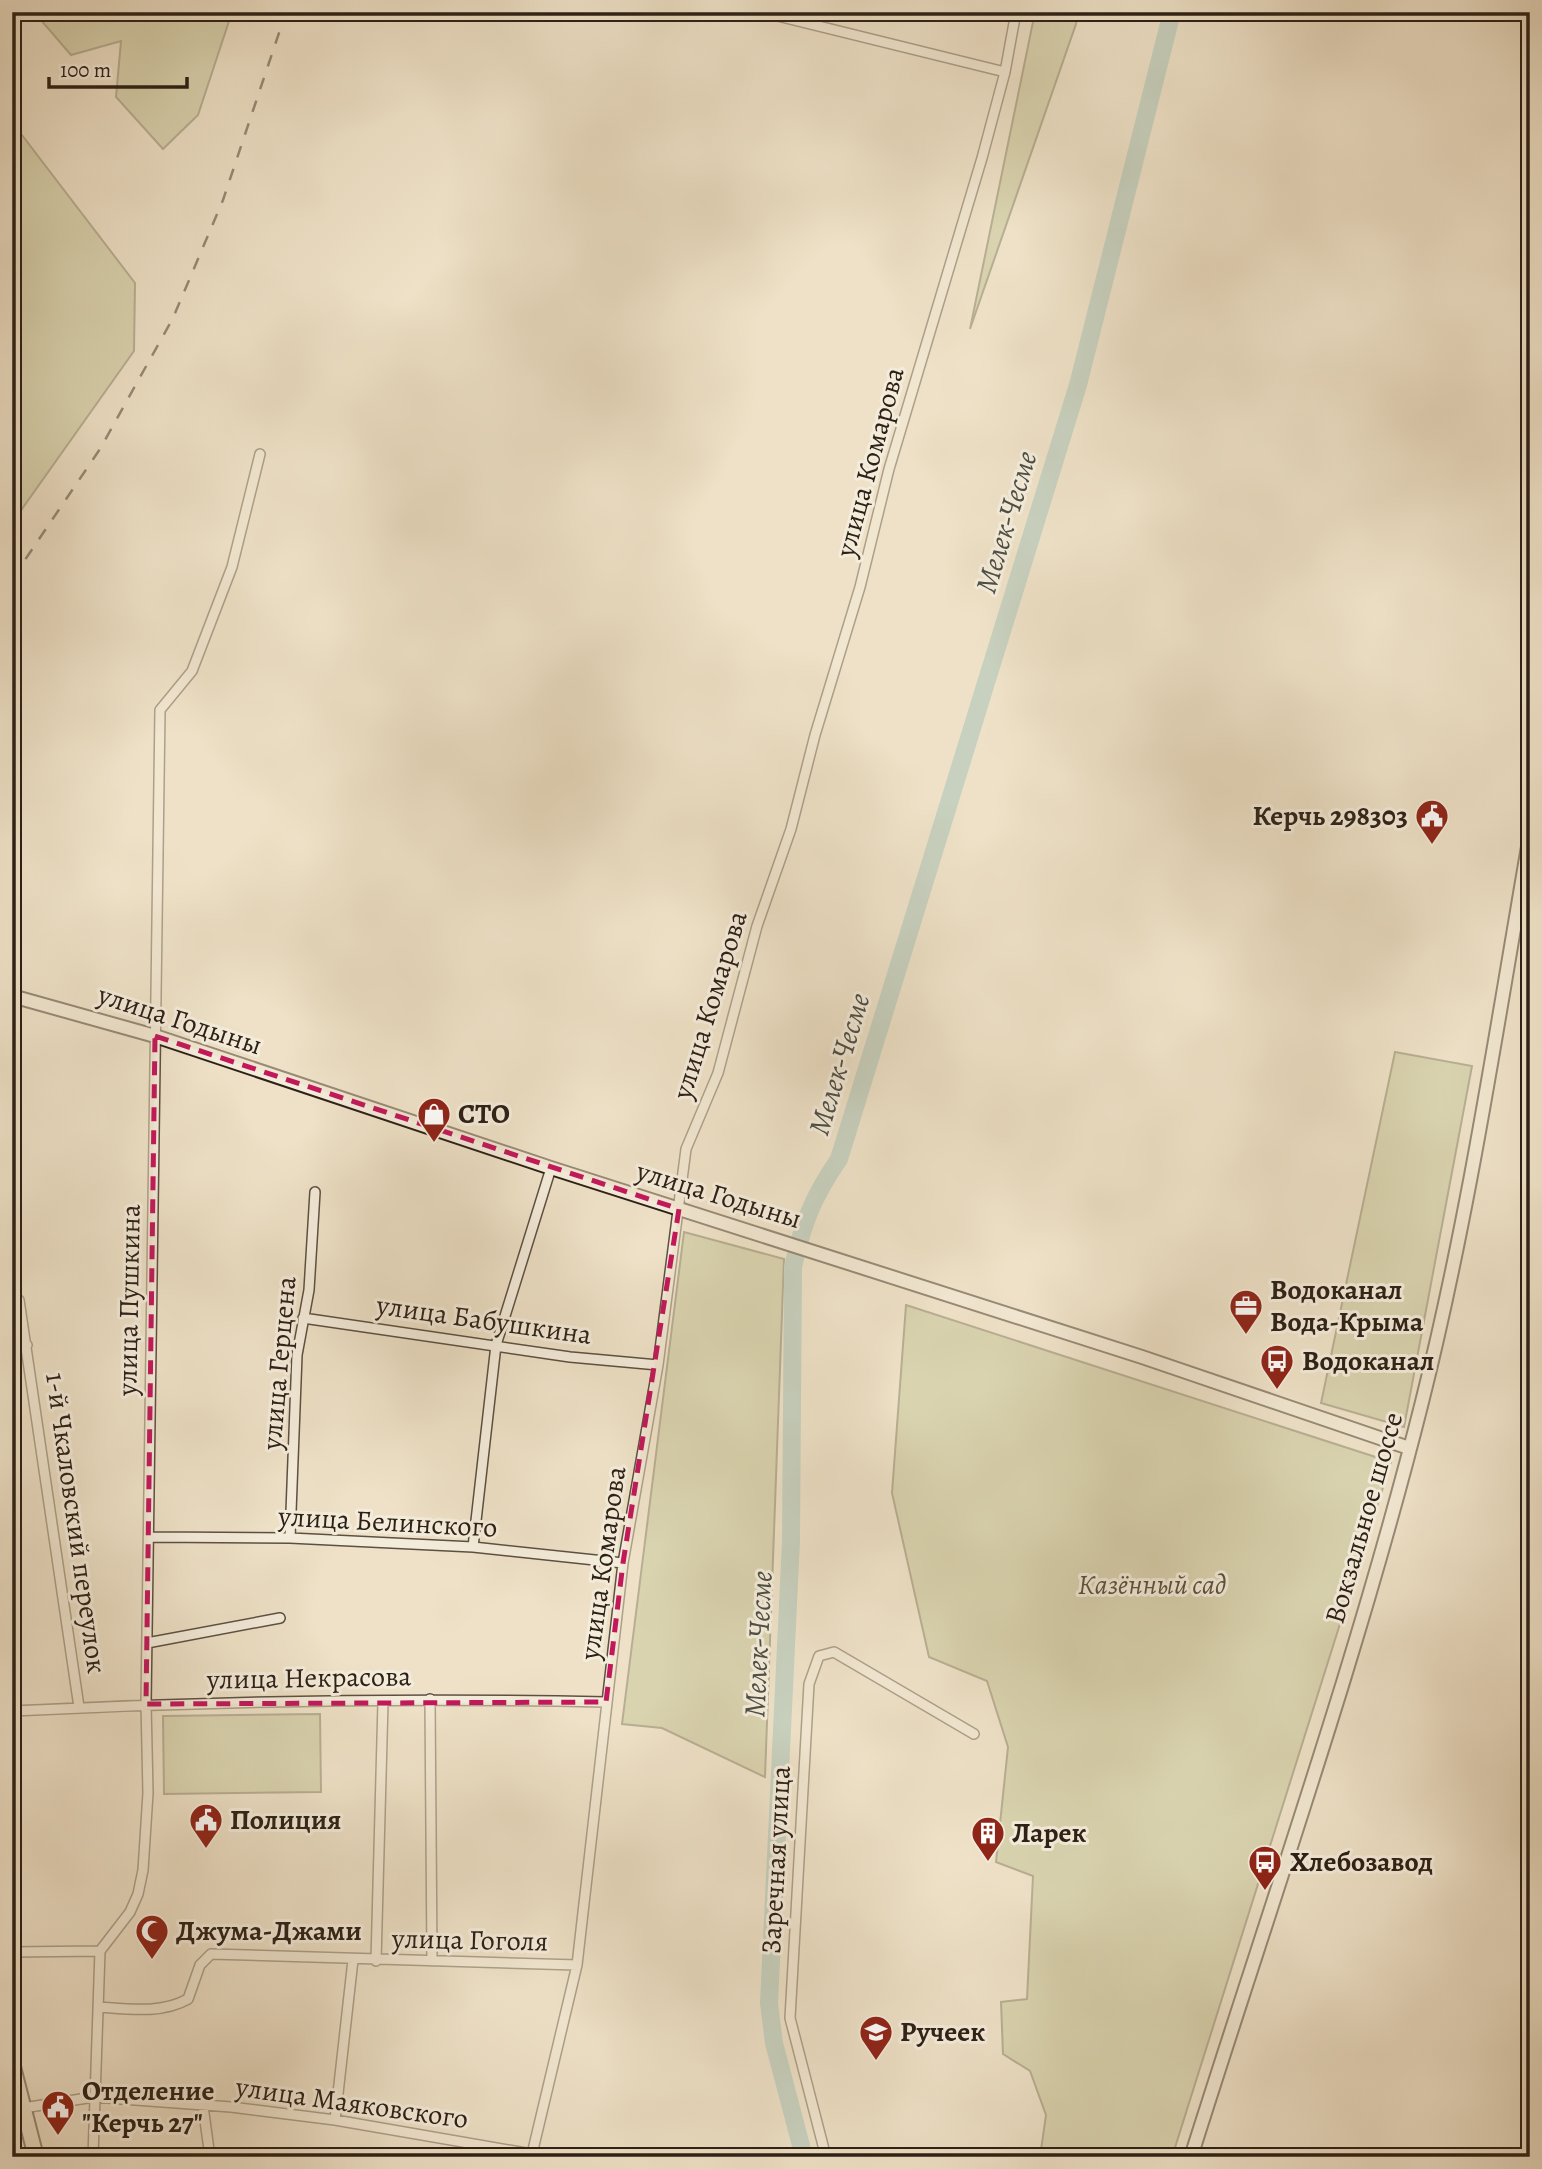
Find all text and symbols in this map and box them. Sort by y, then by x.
scale bar [49,46,187,90]
text: 100 m [60,56,111,84]
street label: улица Комарова [826,363,914,562]
water label: Мелек-Чесме [965,446,1047,598]
place label: Керчь 298303 [1253,797,1408,835]
public building icon: Керчь 298303 [1413,797,1451,846]
street label: улица Комарова [663,906,757,1105]
street label: улица Годыны [92,975,267,1064]
water label: Мелек-Чесме [798,988,880,1140]
shop icon: СТО [415,1095,453,1144]
place label: СТО [458,1095,510,1133]
street label: улица Годыны [631,1152,806,1238]
street label: улица Пушкина [108,1204,150,1397]
place label: Водоканал Вода-Крыма [1270,1271,1424,1341]
street label: улица Герцена [252,1275,306,1452]
street label: улица Бабушкина [373,1286,594,1354]
office icon: Водоканал Вода-Крыма [1227,1287,1265,1336]
bus stop icon: Водоканал [1258,1342,1296,1391]
place label: Водоканал [1302,1342,1434,1380]
street label: 1-й Чкаловский переулок [36,1370,116,1676]
street label: Вокзальное шоссе [1316,1408,1412,1628]
street label: улица Комарова [570,1464,635,1663]
street label: улица Белинского [277,1497,498,1547]
park label: Казённый сад [1078,1566,1226,1604]
water label: Мелек-Чесме [734,1570,782,1718]
street label: улица Некрасова [205,1657,412,1699]
street label: Заречная улица [752,1765,800,1955]
public building icon: Полиция [187,1801,225,1850]
place label: Полиция [230,1801,341,1839]
building icon: Ларек [969,1814,1007,1863]
place label: Ларек [1012,1814,1087,1852]
bus stop icon: Хлебозавод [1246,1843,1284,1892]
place label: Хлебозавод [1290,1843,1433,1881]
mosque icon: Джума-Джами [133,1912,171,1961]
place label: Джума-Джами [176,1912,362,1950]
street label: улица Гоголя [391,1920,548,1960]
school or university icon: Ручеек [857,2013,895,2062]
place label: Ручеек [900,2013,985,2051]
street label: улица Маяковского [232,2068,471,2138]
place label: Отделение "Керчь 27" [82,2072,215,2142]
public building icon: Отделение "Керчь 27" [39,2088,77,2137]

